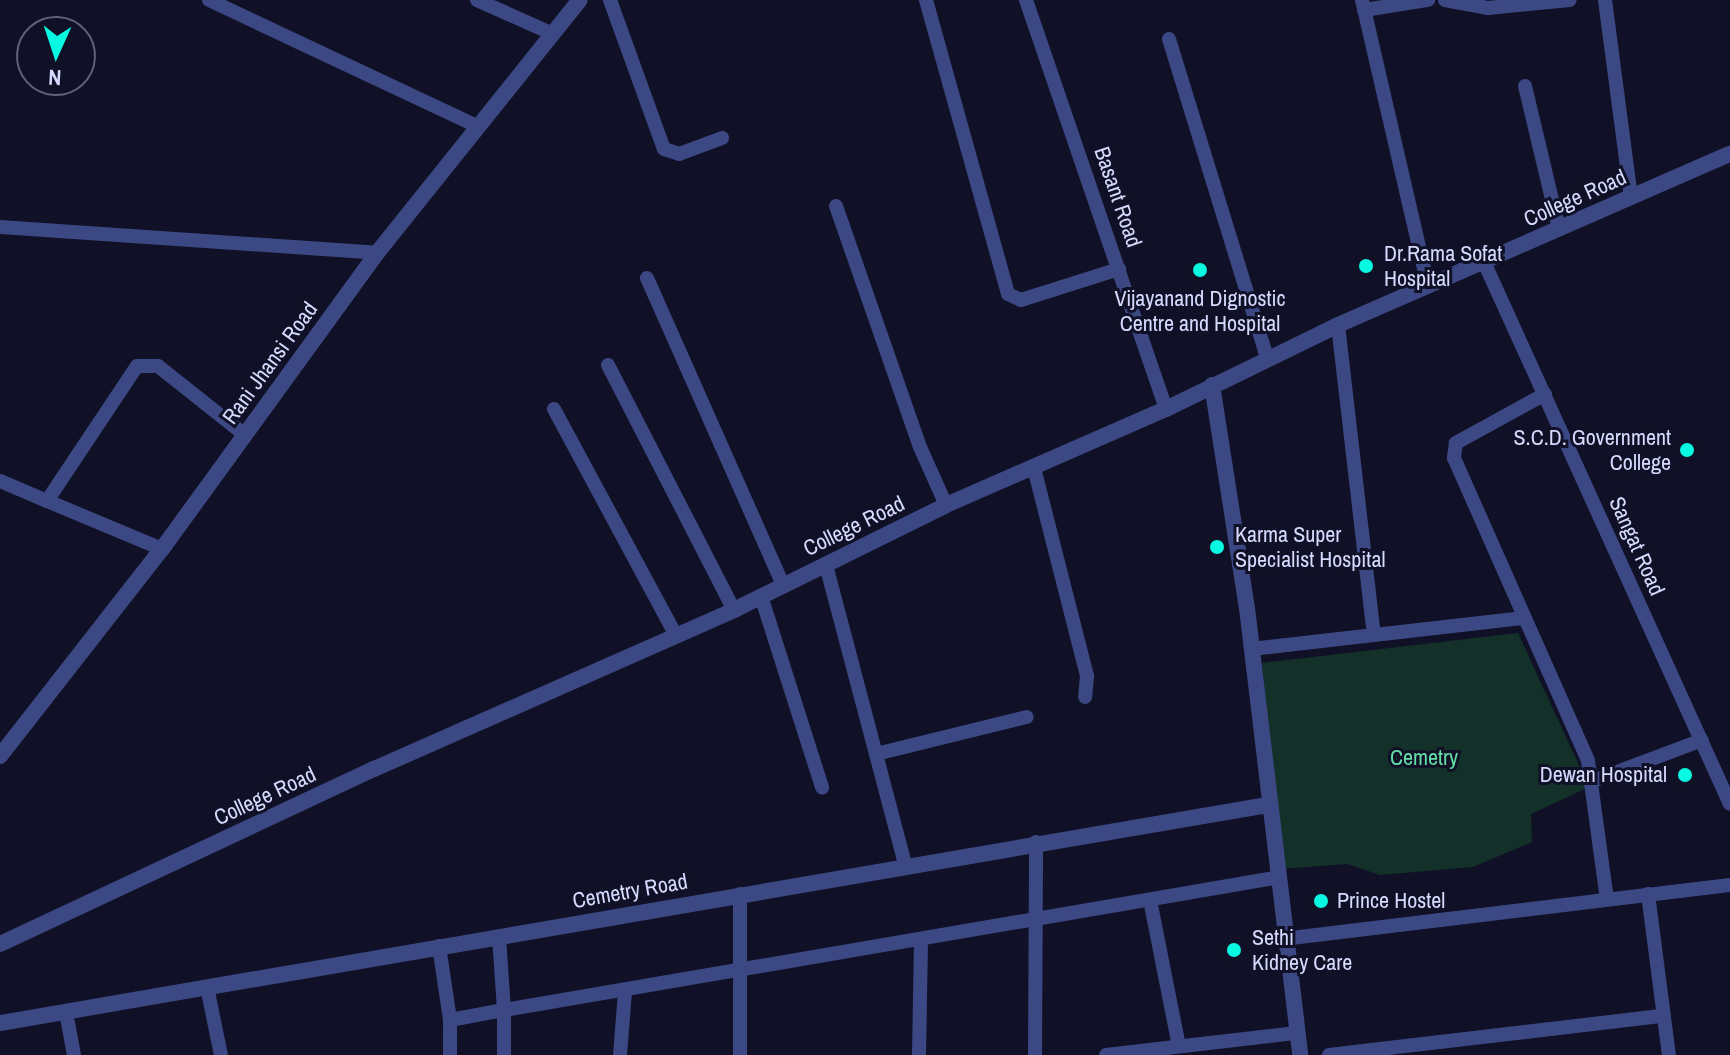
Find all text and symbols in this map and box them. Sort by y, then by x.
north arrow [16,16,96,96]
text: N [48,63,62,93]
street label: Basant Road [1089,143,1147,251]
street label: College Road [1520,164,1630,232]
place label: Dr.Rama Sofat Hospital [1384,240,1502,292]
marker: Dr.Rama Sofat Hospital [1355,255,1377,277]
marker: Vijayanand Dignostic Centre and Hospital [1189,259,1211,281]
place label: Vijayanand Dignostic Centre and Hospital [1114,285,1286,336]
street label: Rani Jhansi Road [217,297,323,429]
place label: S.C.D. Government College [1514,424,1671,476]
marker: S.C.D. Government College [1678,441,1696,459]
street label: College Road [799,490,909,562]
street label: Sangat Road [1604,493,1670,599]
place label: Karma Super Specialist Hospital [1235,521,1385,572]
marker: Karma Super Specialist Hospital [1206,536,1228,558]
park label: Cemetry [1390,745,1458,771]
street label: College Road [210,761,320,831]
place label: Dewan Hospital [1540,762,1667,788]
marker: Dewan Hospital [1674,764,1696,786]
street label: Cemetry Road [570,868,690,914]
place label: Prince Hostel [1337,888,1445,914]
marker: Prince Hostel [1312,892,1330,910]
place label: Sethi Kidney Care [1252,924,1352,976]
marker: Sethi Kidney Care [1223,939,1245,961]

